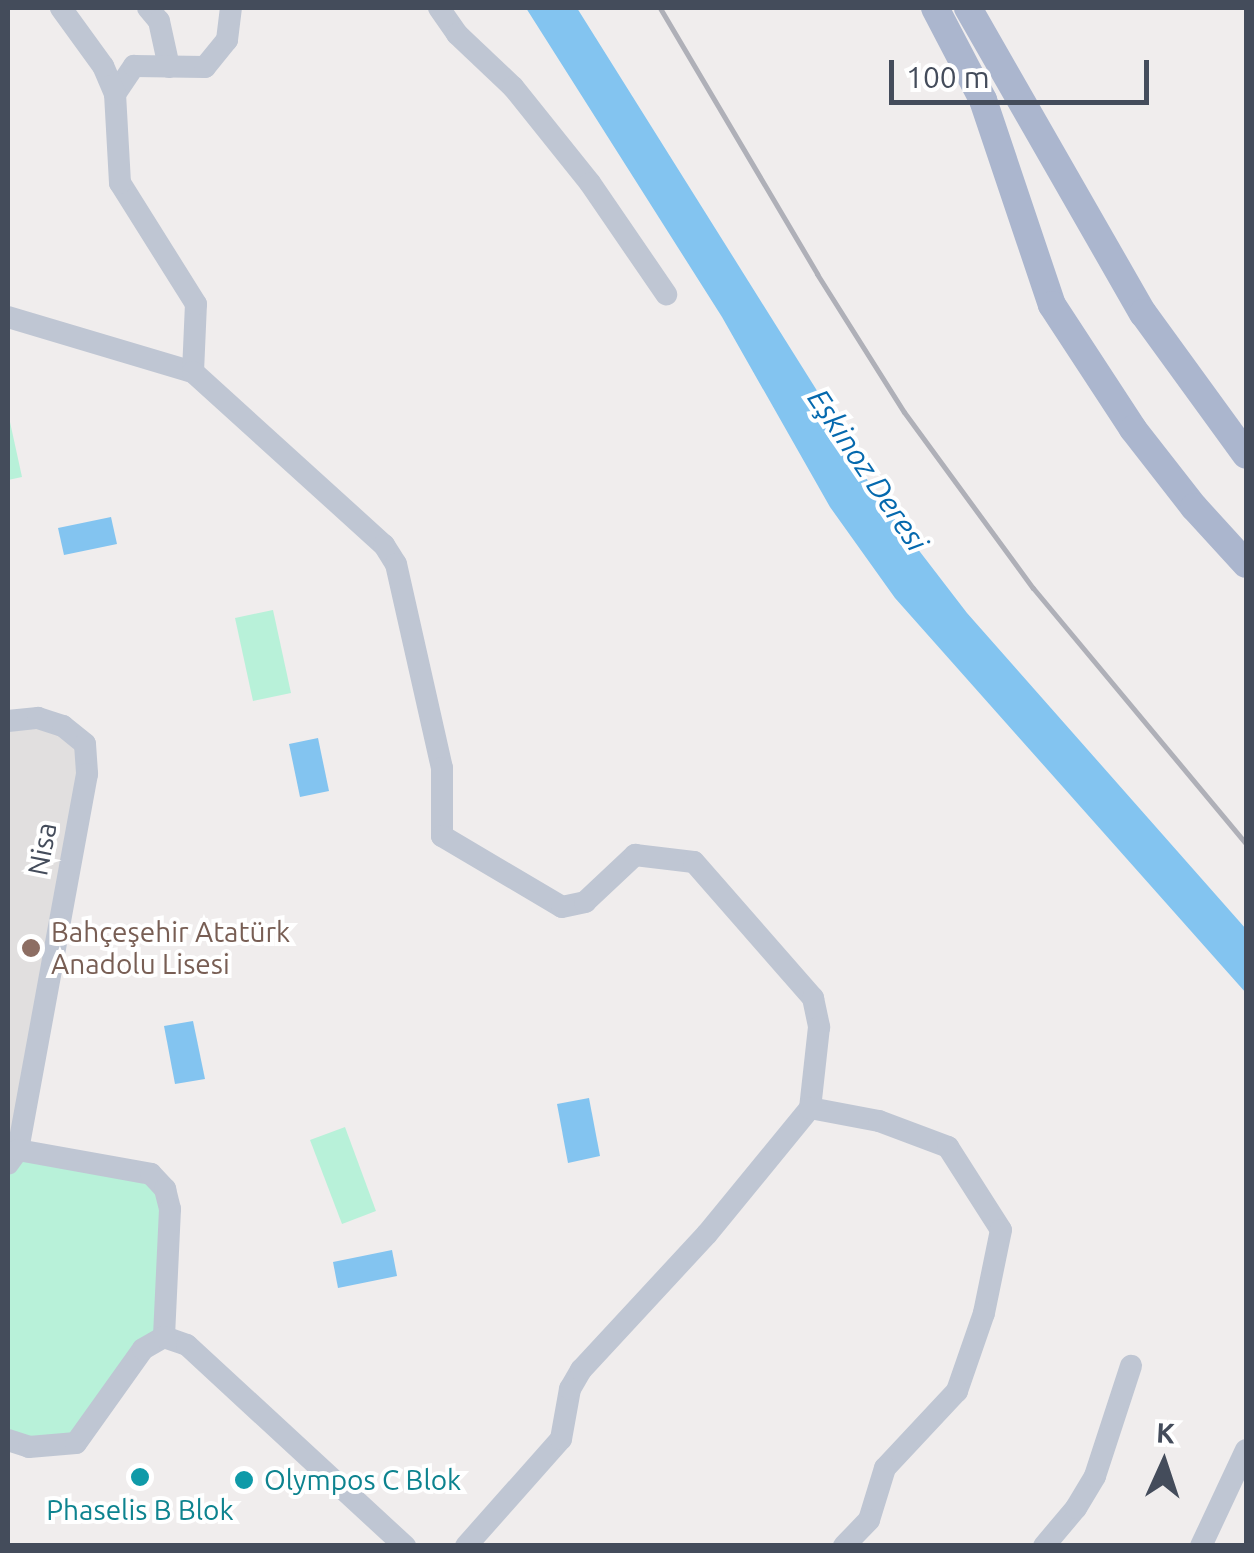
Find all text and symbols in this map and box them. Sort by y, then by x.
scale bar [894,40,1154,102]
text: 100 m [906,60,990,94]
water label: Eşkinoz Deresi [801,382,935,558]
street label: Nisa [20,820,64,878]
place label: Bahçeşehir Atatürk Anadolu Lisesi [51,915,290,981]
marker: Bahçeşehir Atatürk Anadolu Lisesi [20,937,42,959]
north arrow [1114,1413,1214,1513]
text: K [1155,1417,1176,1449]
place label: Olympos C Blok [264,1463,461,1497]
marker: Phaselis B Blok [129,1466,151,1488]
marker: Olympos C Blok [233,1469,255,1491]
place label: Phaselis B Blok [46,1493,234,1527]

